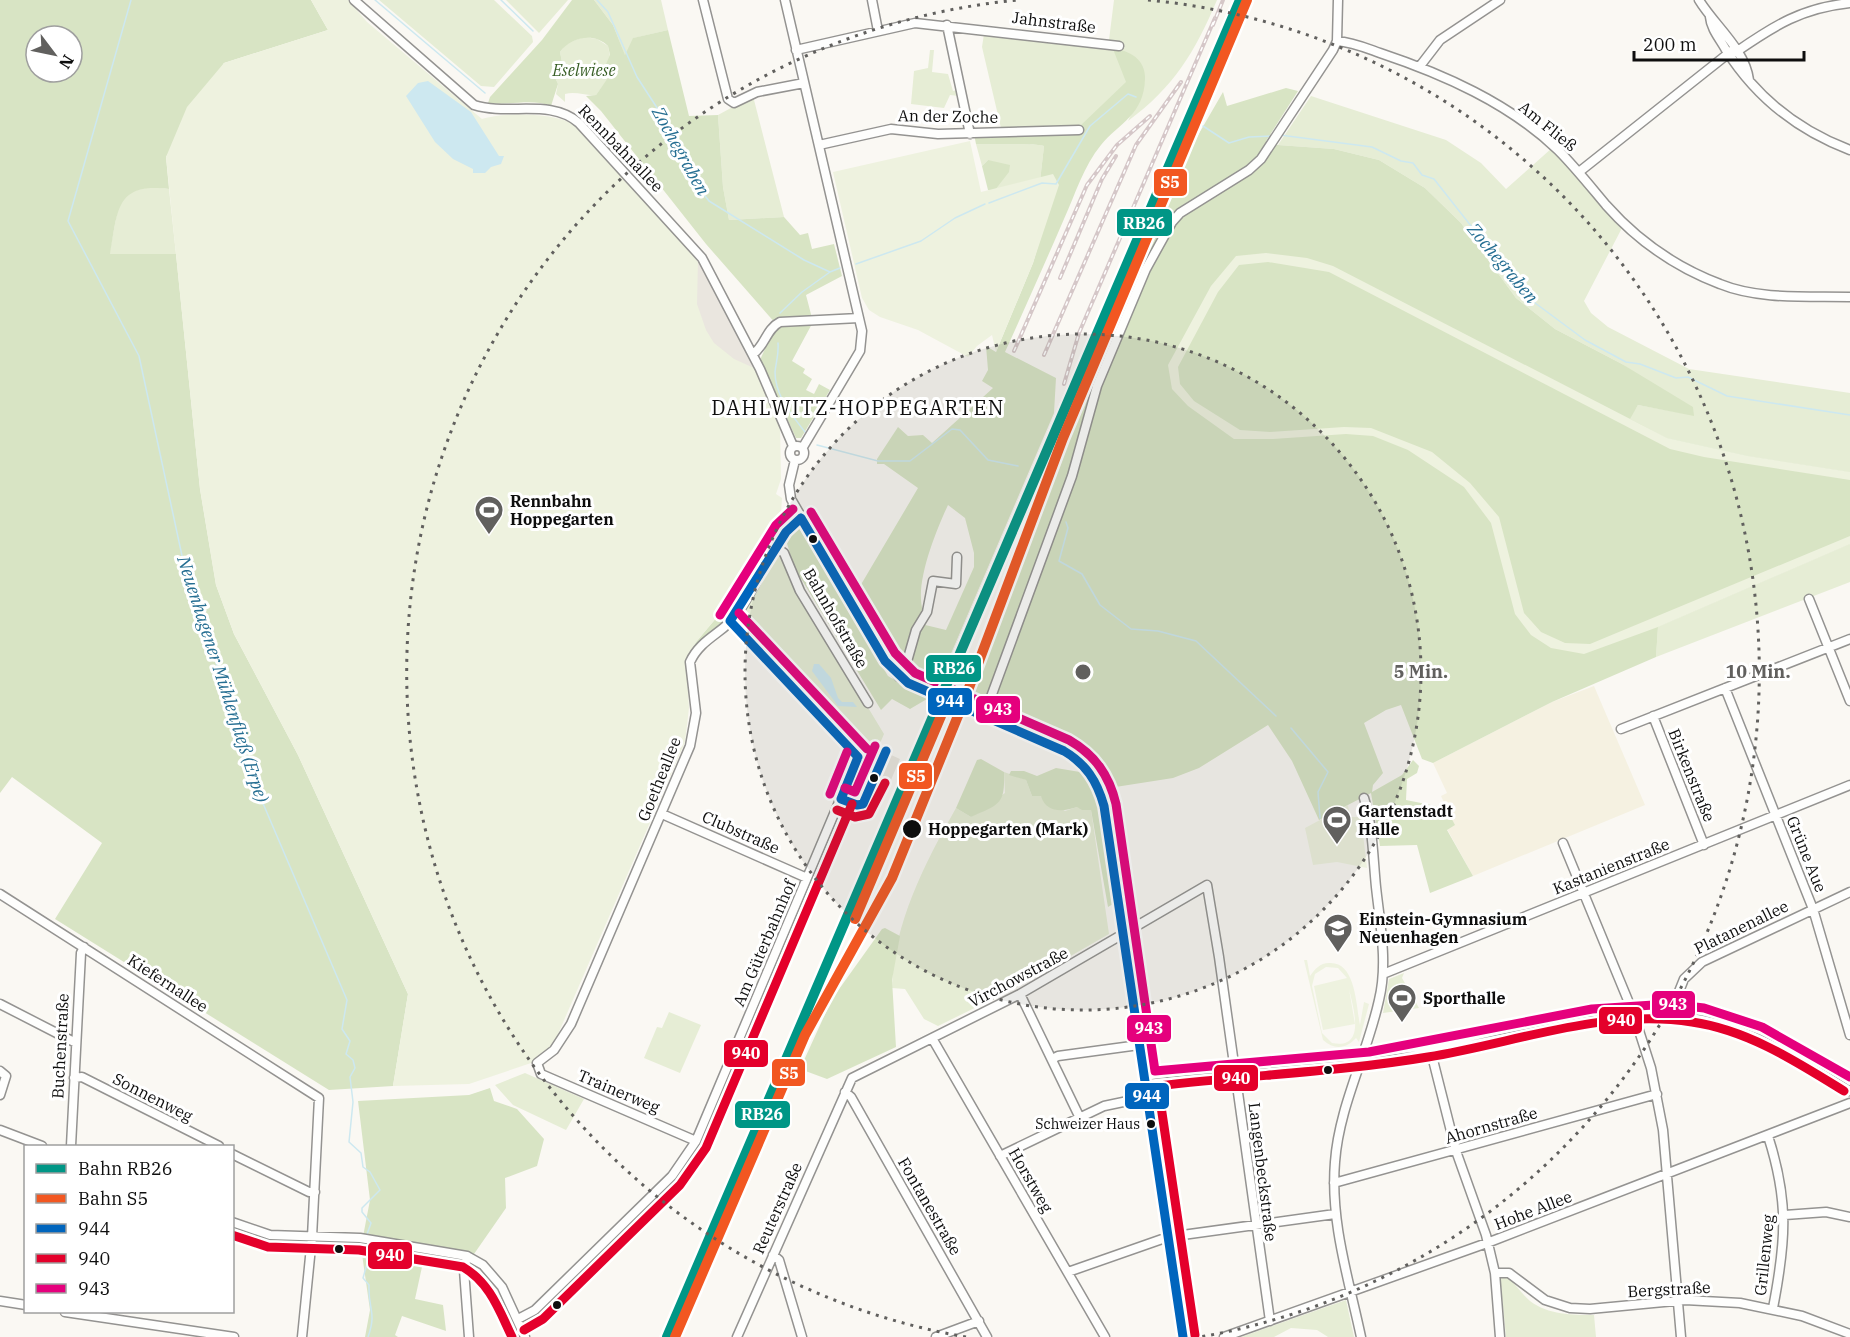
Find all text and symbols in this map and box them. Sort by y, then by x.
street label: Jahnstraße [1011,7,1097,37]
north arrow [24,24,84,84]
scale bar [1634,24,1804,62]
text: 200 m [1643,33,1697,56]
text: N [55,51,79,73]
park label: Eselwiese [551,60,616,80]
street label: Am Fließ [1515,97,1581,155]
street label: Rennbahnallee [574,100,668,196]
water label: Zochegraben [647,102,715,200]
street label: An der Zoche [898,105,998,127]
line badge: S5 [1153,168,1188,197]
text: S5 [1160,172,1180,192]
line badge: RB26 [1116,208,1173,237]
text: RB26 [1123,213,1165,233]
water label: Zochegraben [1462,217,1544,309]
district label: DAHLWITZ-HOPPEGARTEN [711,394,1005,421]
place label: Rennbahn Hoppegarten [510,491,614,529]
sports icon: Rennbahn Hoppegarten [473,494,505,536]
unlabelled marker [807,533,819,545]
water label: Neuenhagener Mühlenfließ (Erpe) [172,552,274,805]
street label: Bahnhofstraße [799,564,873,672]
line badge: RB26 [925,654,982,683]
text: RB26 [933,658,975,678]
text: 5 Min. [1394,660,1448,683]
text: 10 Min. [1725,660,1791,683]
centre of rings [1073,662,1093,682]
line badge: 944 [927,687,973,716]
text: 944 [936,691,965,711]
line badge: 943 [975,695,1021,724]
text: 943 [984,699,1012,719]
street label: Birkenstraße [1664,725,1720,825]
street label: Goetheallee [633,734,685,824]
line badge: S5 [898,762,933,790]
text: S5 [906,766,926,786]
unlabelled marker [868,772,880,784]
place label: Gartenstadt Halle [1358,801,1453,839]
sports icon: Gartenstadt Halle [1321,804,1353,846]
street label: Clubstraße [699,806,783,858]
street label: Grüne Aue [1783,813,1831,895]
marker: Hoppegarten (Mark) [901,818,923,840]
place label: Hoppegarten (Mark) [928,819,1088,839]
street label: Kastanienstraße [1550,834,1672,898]
street label: Am Güterbahnhof [728,875,800,1009]
street label: Platanenallee [1691,896,1791,958]
place label: Einstein-Gymnasium Neuenhagen [1359,909,1528,947]
school or university icon: Einstein-Gymnasium Neuenhagen [1322,912,1354,954]
street label: Virchowstraße [965,942,1071,1012]
street label: Kiefernallee [124,950,212,1016]
sports icon: Sporthalle [1386,982,1418,1024]
place label: Sporthalle [1423,988,1506,1008]
line badge: 943 [1651,990,1696,1019]
street label: Buchenstraße [47,993,73,1099]
text: 943 [1659,994,1687,1014]
line badge: 940 [1598,1006,1643,1035]
text: 940 [1607,1010,1636,1030]
line badge: 943 [1126,1014,1172,1043]
text: 943 [1135,1018,1163,1038]
line badge: 940 [723,1039,769,1068]
text: 940 [732,1043,761,1063]
line badge: S5 [771,1058,806,1087]
text: S5 [779,1063,799,1083]
line badge: 940 [1213,1064,1259,1092]
unlabelled marker [1322,1064,1334,1076]
street label: Trainerweg [575,1065,663,1117]
street label: Sonnenweg [110,1068,197,1126]
text: 940 [1222,1068,1251,1088]
line badge: 944 [1124,1082,1170,1110]
text: 944 [1133,1086,1162,1106]
line badge: RB26 [734,1100,791,1129]
street label: Langenbeckstraße [1245,1101,1281,1243]
street label: Ahornstraße [1443,1102,1539,1148]
text: RB26 [741,1104,783,1124]
place label: Schweizer Haus [1035,1115,1140,1133]
marker: Schweizer Haus [1145,1118,1157,1130]
street label: Horstweg [1004,1144,1058,1216]
legend [24,1145,234,1313]
street label: Fontanestraße [894,1153,966,1259]
text: Bahn RB26 [78,1157,173,1180]
street label: Reuterstraße [748,1159,806,1257]
street label: Hohe Allee [1491,1186,1575,1234]
text: Bahn S5 [78,1187,148,1210]
street label: Grillenweg [1750,1213,1778,1297]
text: 944 [78,1217,110,1240]
line badge: 940 [367,1241,413,1270]
unlabelled marker [333,1243,345,1255]
text: 940 [376,1245,405,1265]
text: 940 [78,1247,110,1270]
text: 943 [78,1277,110,1300]
street label: Bergstraße [1627,1277,1711,1301]
unlabelled marker [551,1299,563,1311]

